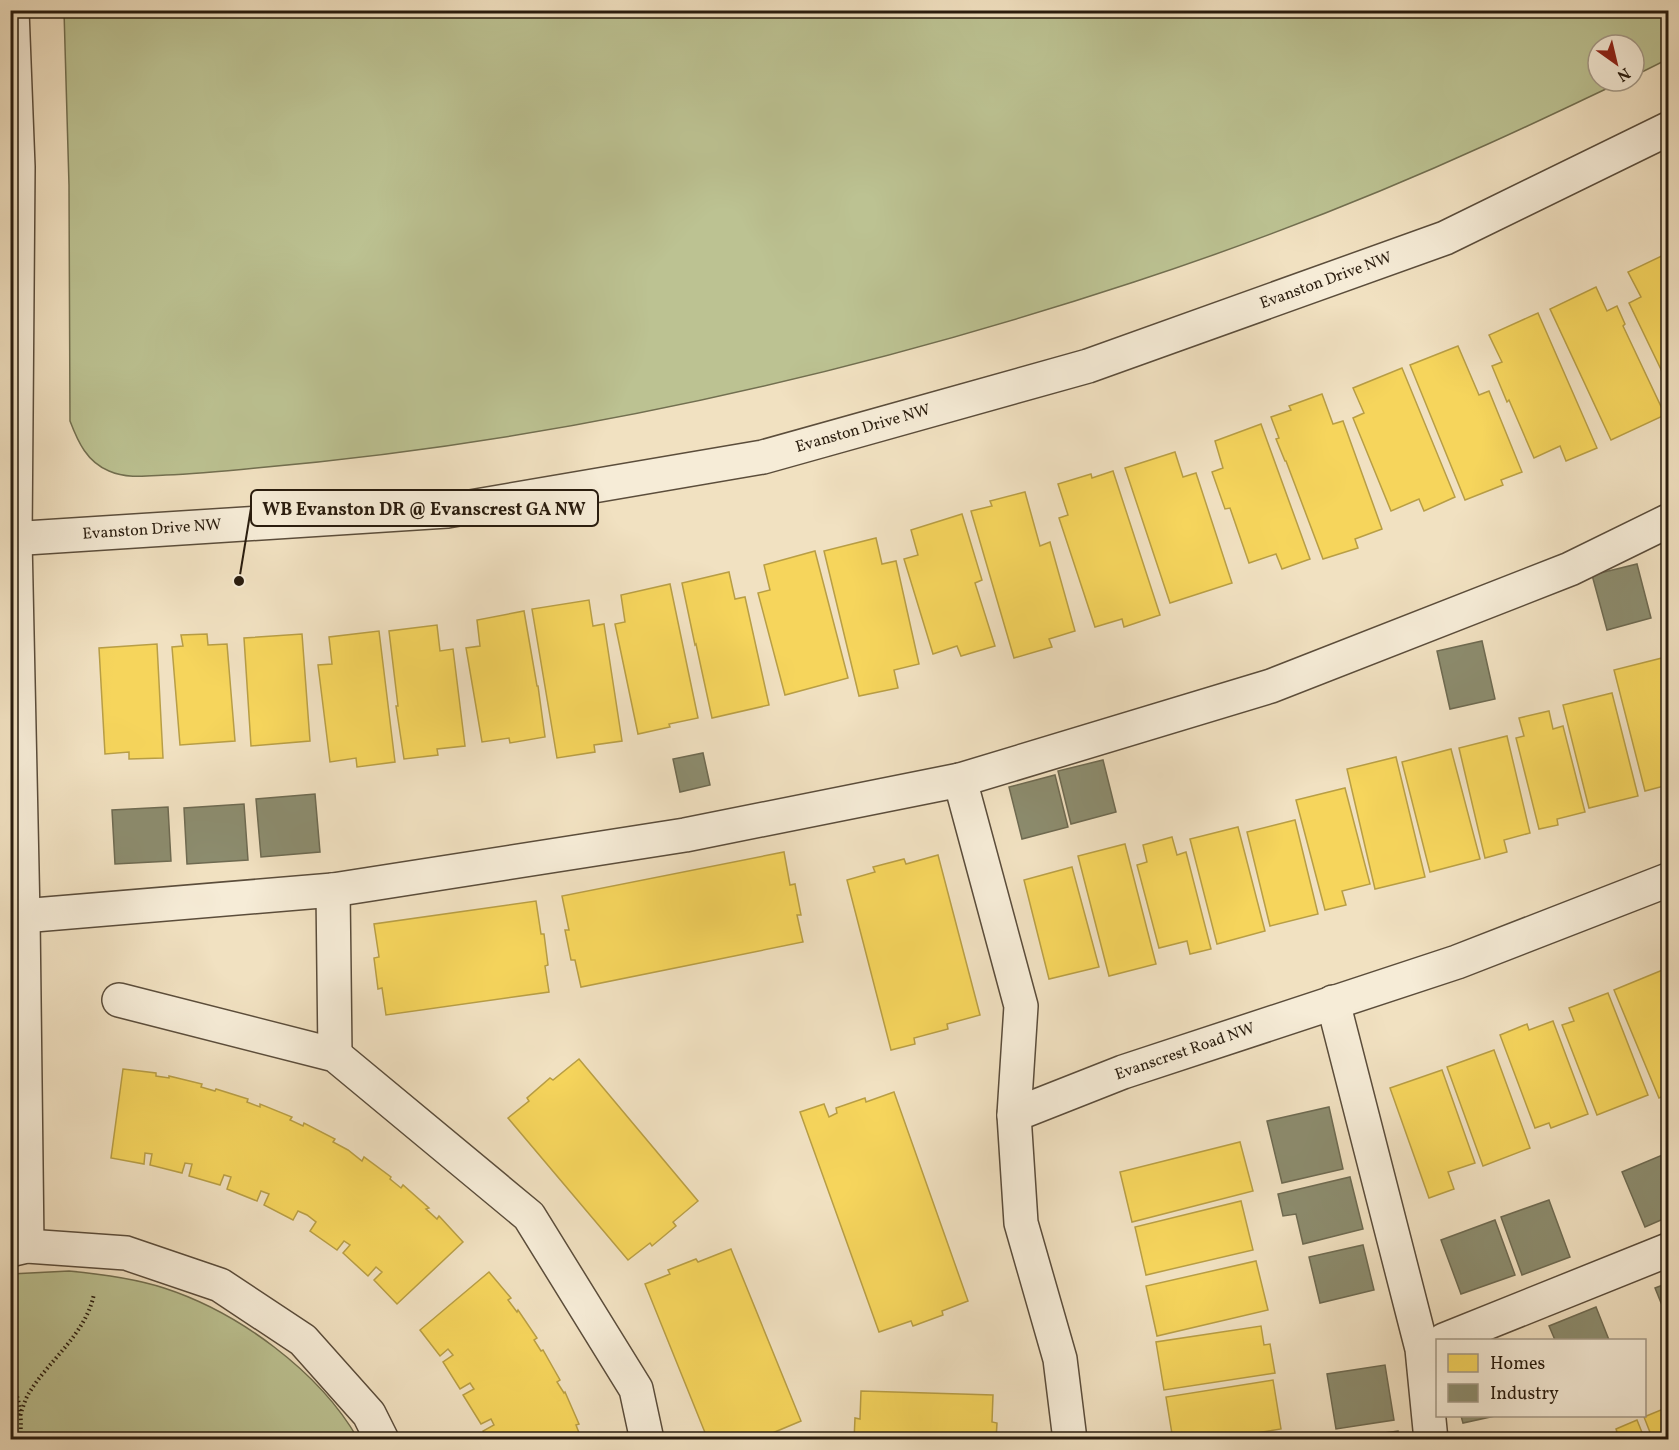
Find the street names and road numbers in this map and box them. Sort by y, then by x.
street label: Evanston Drive NW [1257,247,1395,315]
street label: Evanston Drive NW [793,399,933,459]
street label: Evanston Drive NW [82,514,222,546]
street label: Evanscrest Road NW [1112,1018,1258,1086]

